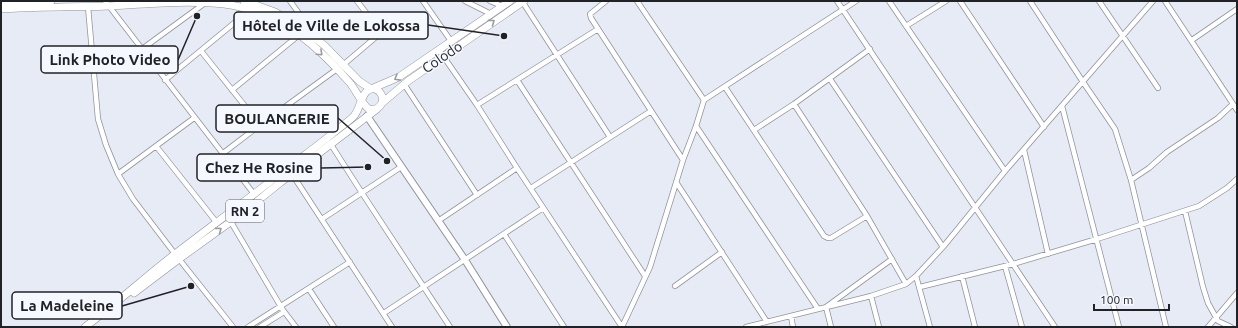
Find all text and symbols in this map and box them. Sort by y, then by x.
callout: Hôtel de Ville de Lokossa [234,12,428,39]
text: Hôtel de Ville de Lokossa [242,17,420,34]
one-way arrow [488,20,495,27]
street label: Colodo [419,38,465,76]
callout: Link Photo Video [41,46,178,73]
one-way arrow [315,48,323,56]
text: Link Photo Video [49,51,171,68]
one-way arrow [394,74,401,81]
callout: BOULANGERIE [216,105,338,132]
text: BOULANGERIE [224,110,330,127]
callout: Chez He Rosine [197,154,321,181]
text: Chez He Rosine [205,159,313,176]
road number: RN 2 [226,200,264,222]
one-way arrow [215,228,222,235]
scale bar [1094,286,1169,312]
callout: La Madeleine [12,292,122,319]
text: 100 m [1100,293,1133,306]
text: La Madeleine [20,297,114,314]

